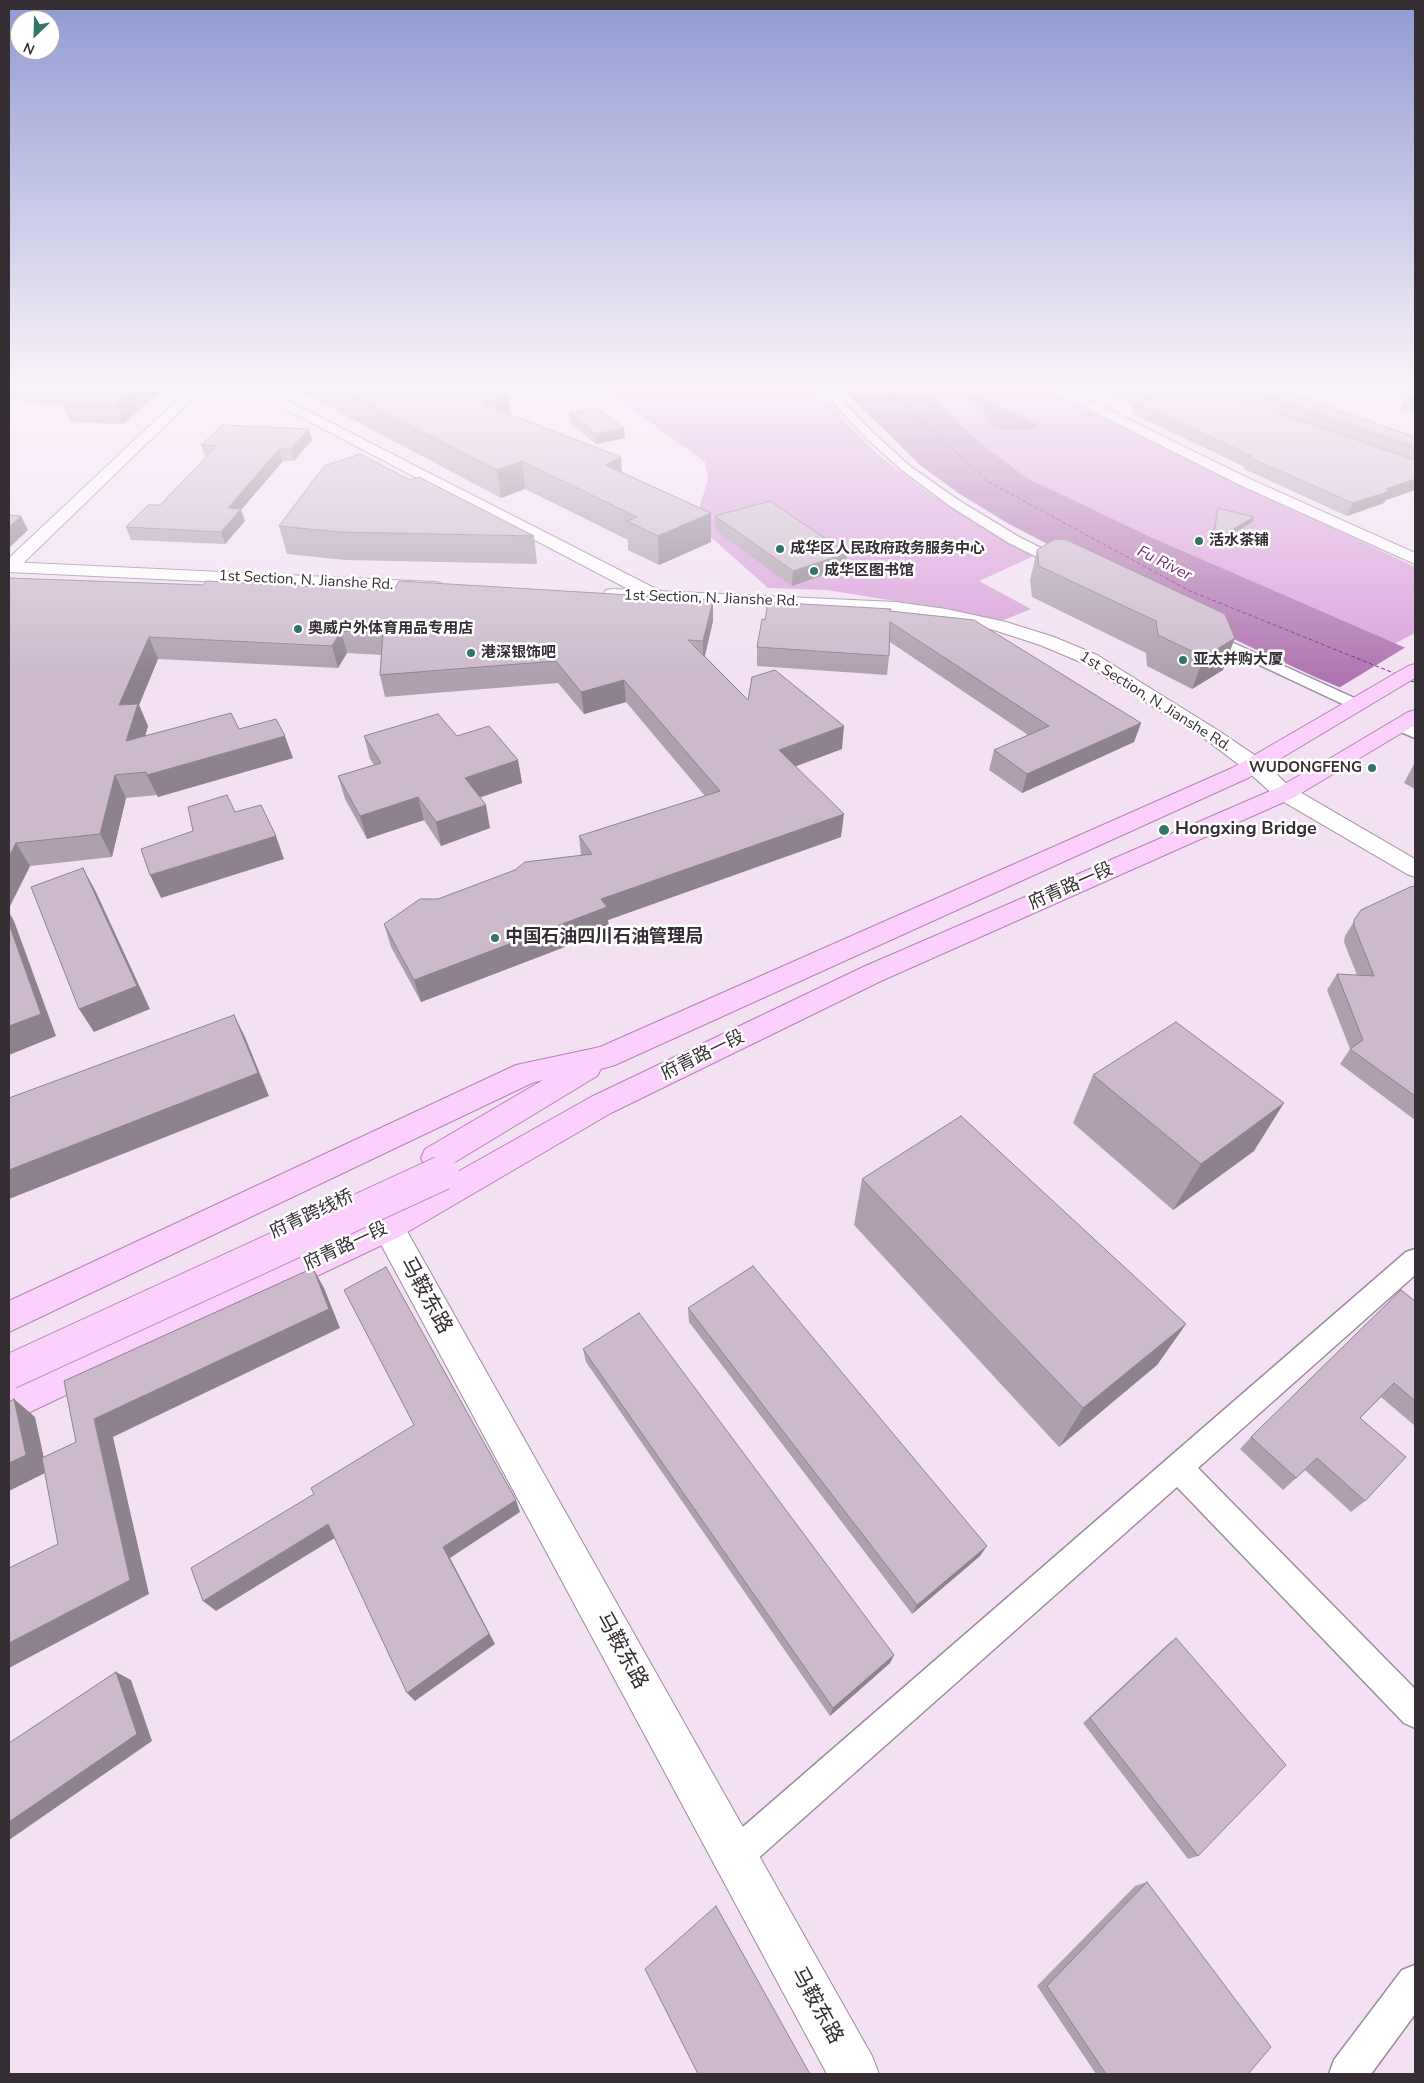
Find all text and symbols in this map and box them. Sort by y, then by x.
north arrow [10,10,60,60]
text: N [20,37,38,59]
place label: 活水茶铺 [1209,532,1269,550]
marker: 活水茶铺 [1193,535,1205,547]
place label: 成华区人民政府政务服务中心 [790,540,985,558]
water label: Fu River [1134,542,1194,586]
marker: 成华区人民政府政务服务中心 [774,543,786,555]
place label: 成华区图书馆 [824,562,914,580]
marker: 成华区图书馆 [808,565,820,577]
street label: 1st Section, N. Jianshe Rd. [218,567,394,595]
street label: 1st Section, N. Jianshe Rd. [623,587,799,611]
place label: 奥威户外体育用品专用店 [308,620,473,638]
marker: 奥威户外体育用品专用店 [292,623,304,635]
place label: 港深银饰吧 [481,644,556,662]
marker: 港深银饰吧 [465,647,477,659]
street label: 1st Section, N. Jianshe Rd. [1076,648,1234,756]
place label: 亚太并购大厦 [1193,651,1283,669]
marker: 亚太并购大厦 [1177,654,1189,666]
place label: WUDONGFENG [1249,759,1362,777]
marker: WUDONGFENG [1366,762,1378,774]
place label: Hongxing Bridge [1175,819,1317,841]
marker: Hongxing Bridge [1157,823,1171,837]
street label: 府青路一段 [1025,859,1117,915]
place label: 中国石油四川石油管理局 [505,927,703,949]
marker: 中国石油四川石油管理局 [489,932,501,944]
street label: 府青路一段 [658,1027,748,1085]
street label: 府青跨线桥 [267,1186,357,1244]
street label: 府青路一段 [301,1218,391,1276]
street label: 马鞍东路 [394,1253,456,1339]
street label: 马鞍东路 [590,1608,652,1694]
street label: 马鞍东路 [785,1963,847,2049]

